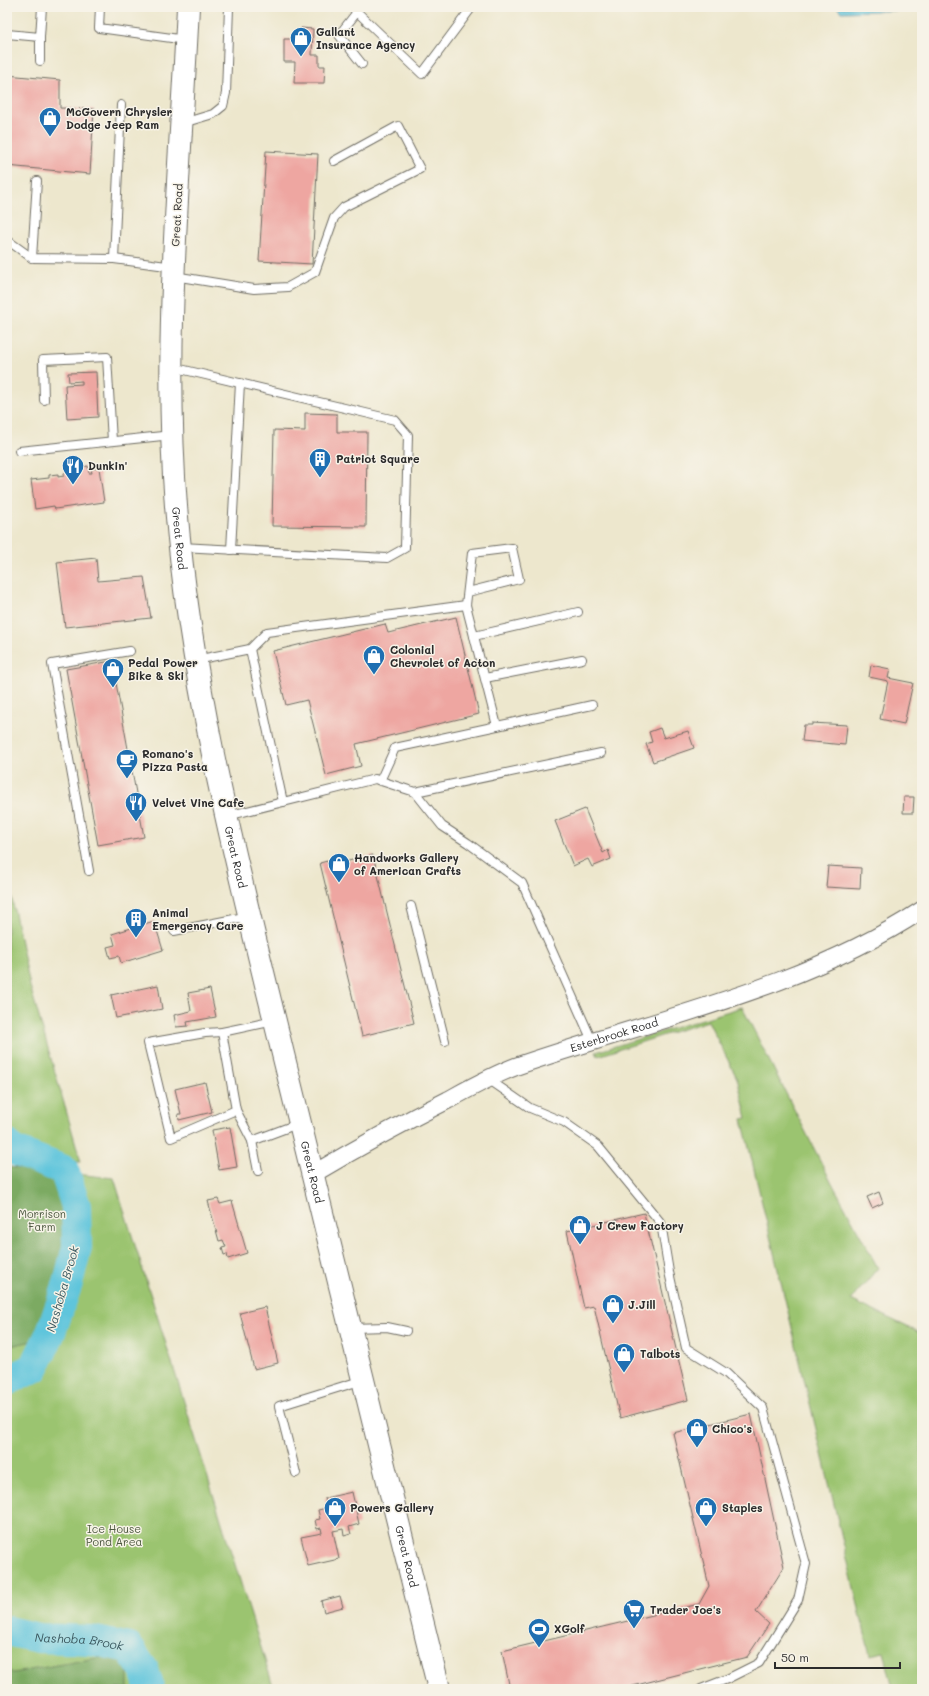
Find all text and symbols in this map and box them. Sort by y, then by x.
place label: Gallant Insurance Agency [316,24,415,52]
shop icon: Gallant Insurance Agency [288,25,314,58]
place label: McGovern Chrysler Dodge Jeep Ram [66,104,172,132]
shop icon: McGovern Chrysler Dodge Jeep Ram [37,105,63,138]
street label: Great Road [167,183,186,247]
building icon: Patriot Square [307,446,333,479]
place label: Patriot Square [336,451,420,466]
restaurant icon: Dunkin' [60,453,86,486]
place label: Dunkin' [88,458,127,473]
street label: Great Road [169,506,190,571]
place label: Colonial Chevrolet of Acton [390,642,495,670]
shop icon: Colonial Chevrolet of Acton [361,643,387,676]
place label: Pedal Power Bike & Ski [128,655,198,683]
shop icon: Pedal Power Bike & Ski [100,656,126,689]
place label: Romano's Pizza Pasta [142,746,208,774]
cafe icon: Romano's Pizza Pasta [114,747,140,780]
restaurant icon: Velvet Vine Cafe [123,790,149,823]
place label: Velvet Vine Cafe [152,795,245,810]
street label: Great Road [222,825,250,890]
place label: Handworks Gallery of American Crafts [354,850,462,878]
shop icon: Handworks Gallery of American Crafts [326,851,352,884]
place label: Animal Emergency Care [152,905,244,933]
building icon: Animal Emergency Care [123,906,149,939]
street label: Esterbrook Road [568,1014,660,1055]
street label: Great Road [298,1139,327,1204]
park label: Morrison Farm [18,1206,66,1234]
shop icon: J Crew Factory [567,1213,593,1246]
place label: J Crew Factory [596,1218,684,1233]
water label: Nashoba Brook [42,1243,82,1334]
shop icon: J.Jill [600,1292,626,1325]
place label: J.Jill [628,1297,656,1312]
shop icon: Talbots [611,1341,637,1374]
place label: Talbots [640,1346,681,1361]
shop icon: Chico's [684,1416,710,1449]
place label: Chico's [712,1421,752,1436]
shop icon: Powers Gallery [322,1495,348,1528]
shop icon: Staples [693,1495,719,1528]
place label: Powers Gallery [350,1500,434,1515]
place label: Staples [722,1500,763,1515]
park label: Ice House Pond Area [86,1521,142,1549]
street label: Great Road [392,1524,422,1589]
supermarket icon: Trader Joe's [621,1597,647,1630]
place label: Trader Joe's [650,1602,722,1617]
sports icon: XGolf [526,1616,552,1649]
place label: XGolf [554,1621,585,1636]
water label: Nashoba Brook [34,1629,126,1654]
scale bar [775,1644,900,1670]
text: 50 m [781,1649,809,1665]

